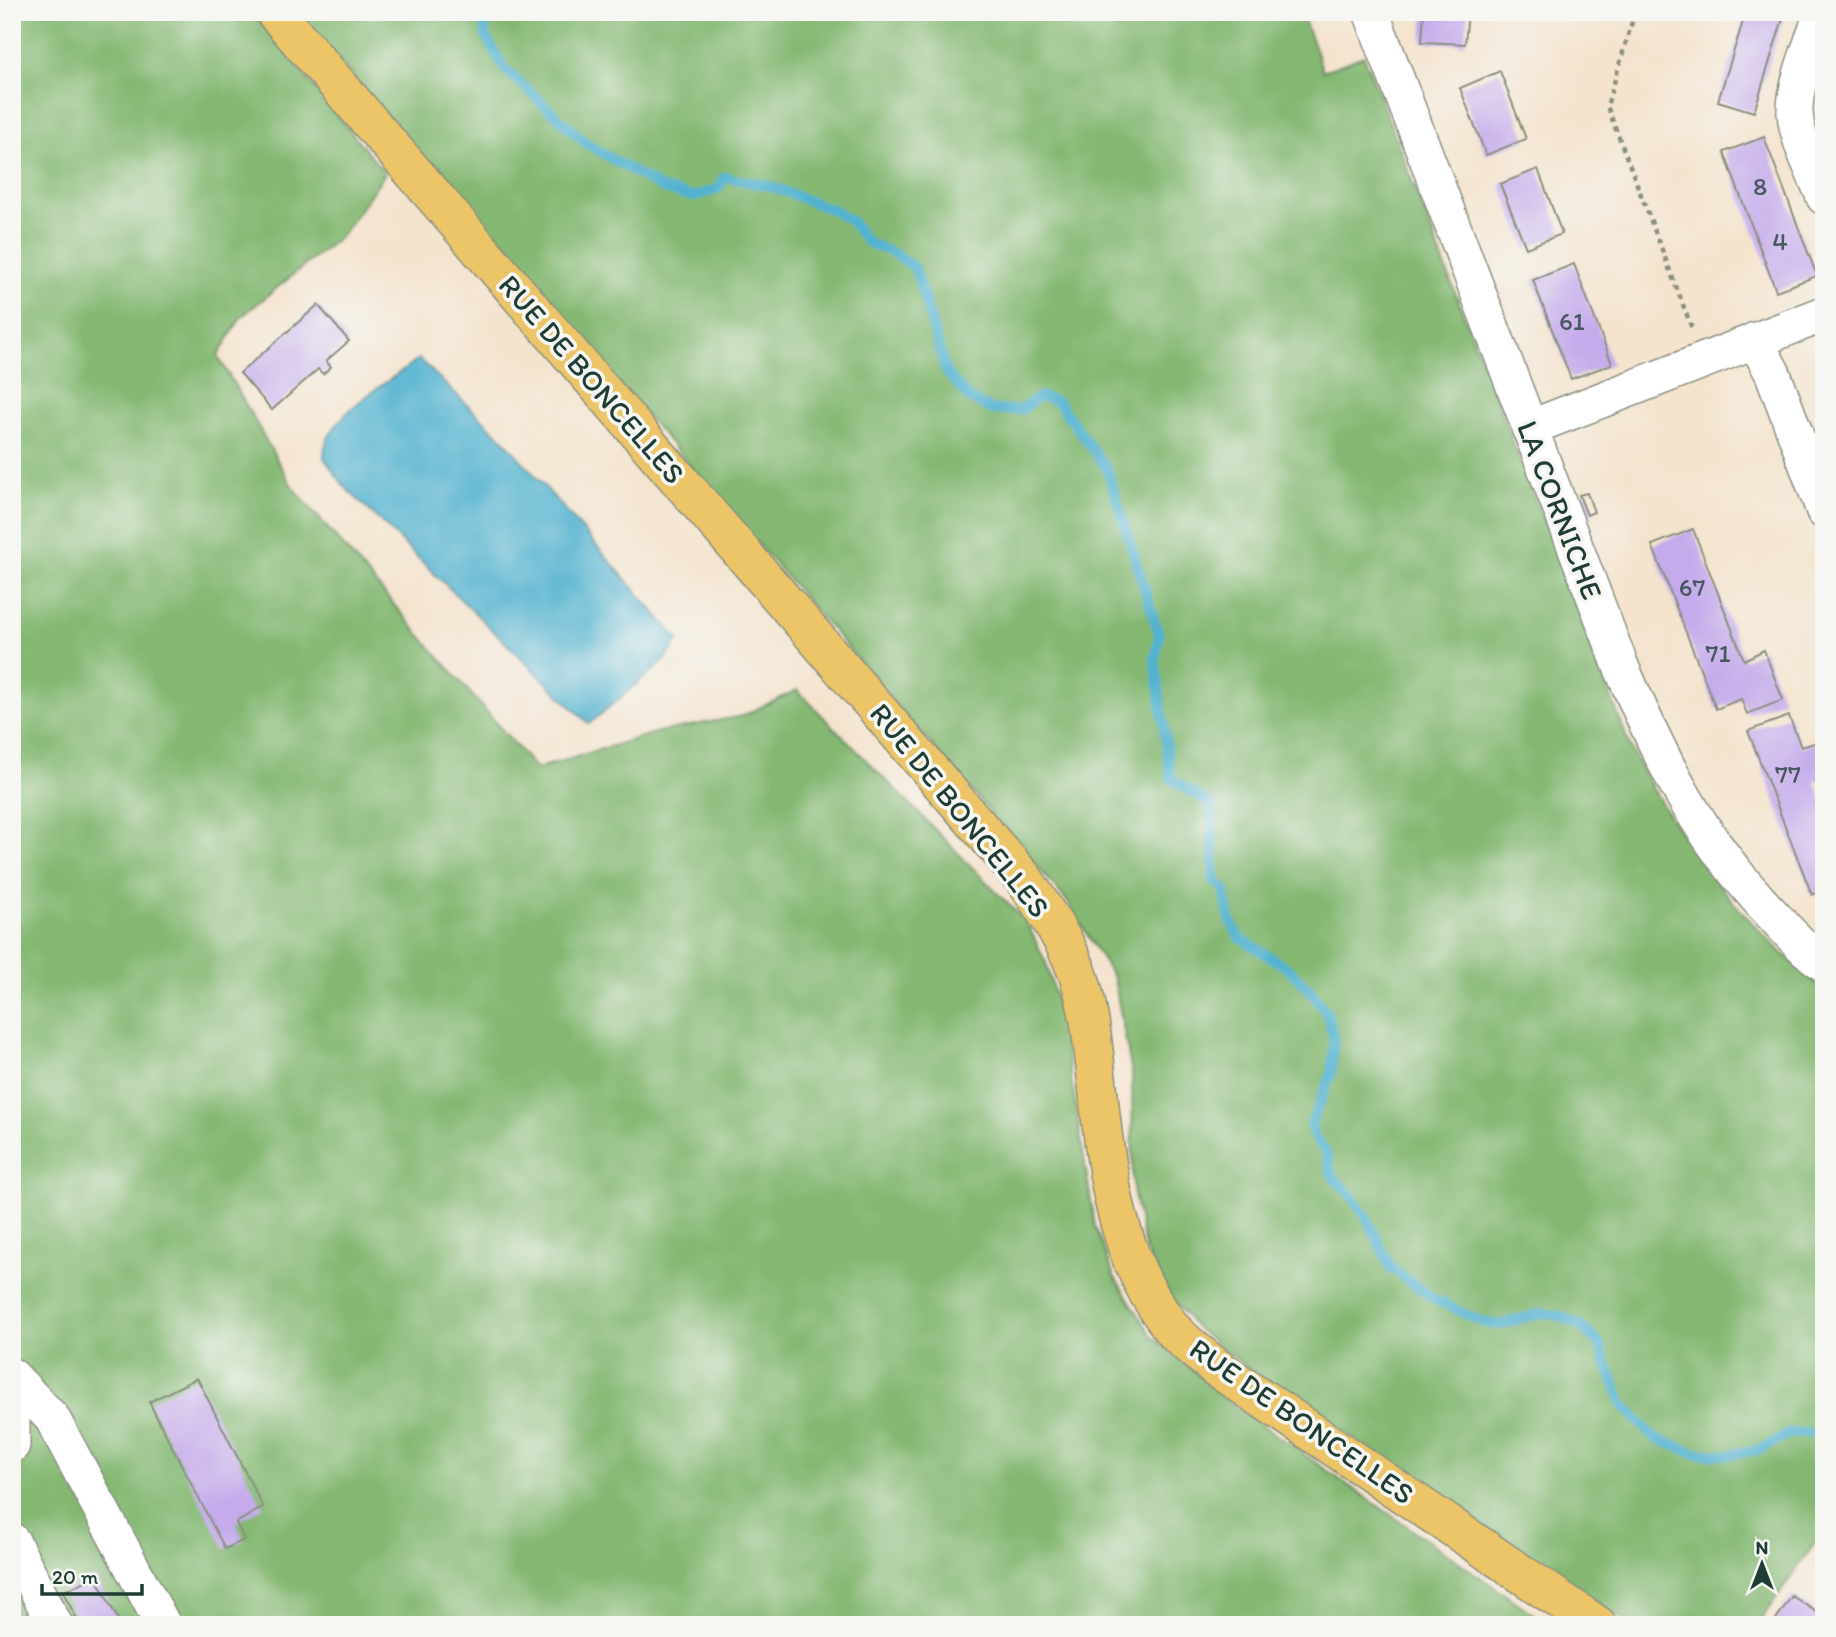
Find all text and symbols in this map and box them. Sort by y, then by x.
house number: 8 [1753,170,1767,202]
house number: 4 [1772,225,1788,257]
street label: RUE DE BONCELLES [491,267,693,491]
house number: 61 [1559,305,1585,337]
street label: LA CORNICHE [1509,415,1611,605]
house number: 67 [1679,571,1705,603]
house number: 71 [1706,637,1730,669]
street label: RUE DE BONCELLES [862,695,1058,925]
house number: 77 [1775,758,1801,790]
street label: RUE DE BONCELLES [1183,1330,1421,1512]
north arrow [1728,1528,1798,1598]
text: N [1756,1536,1768,1559]
scale bar [42,1553,142,1597]
text: 20 m [52,1564,99,1589]

